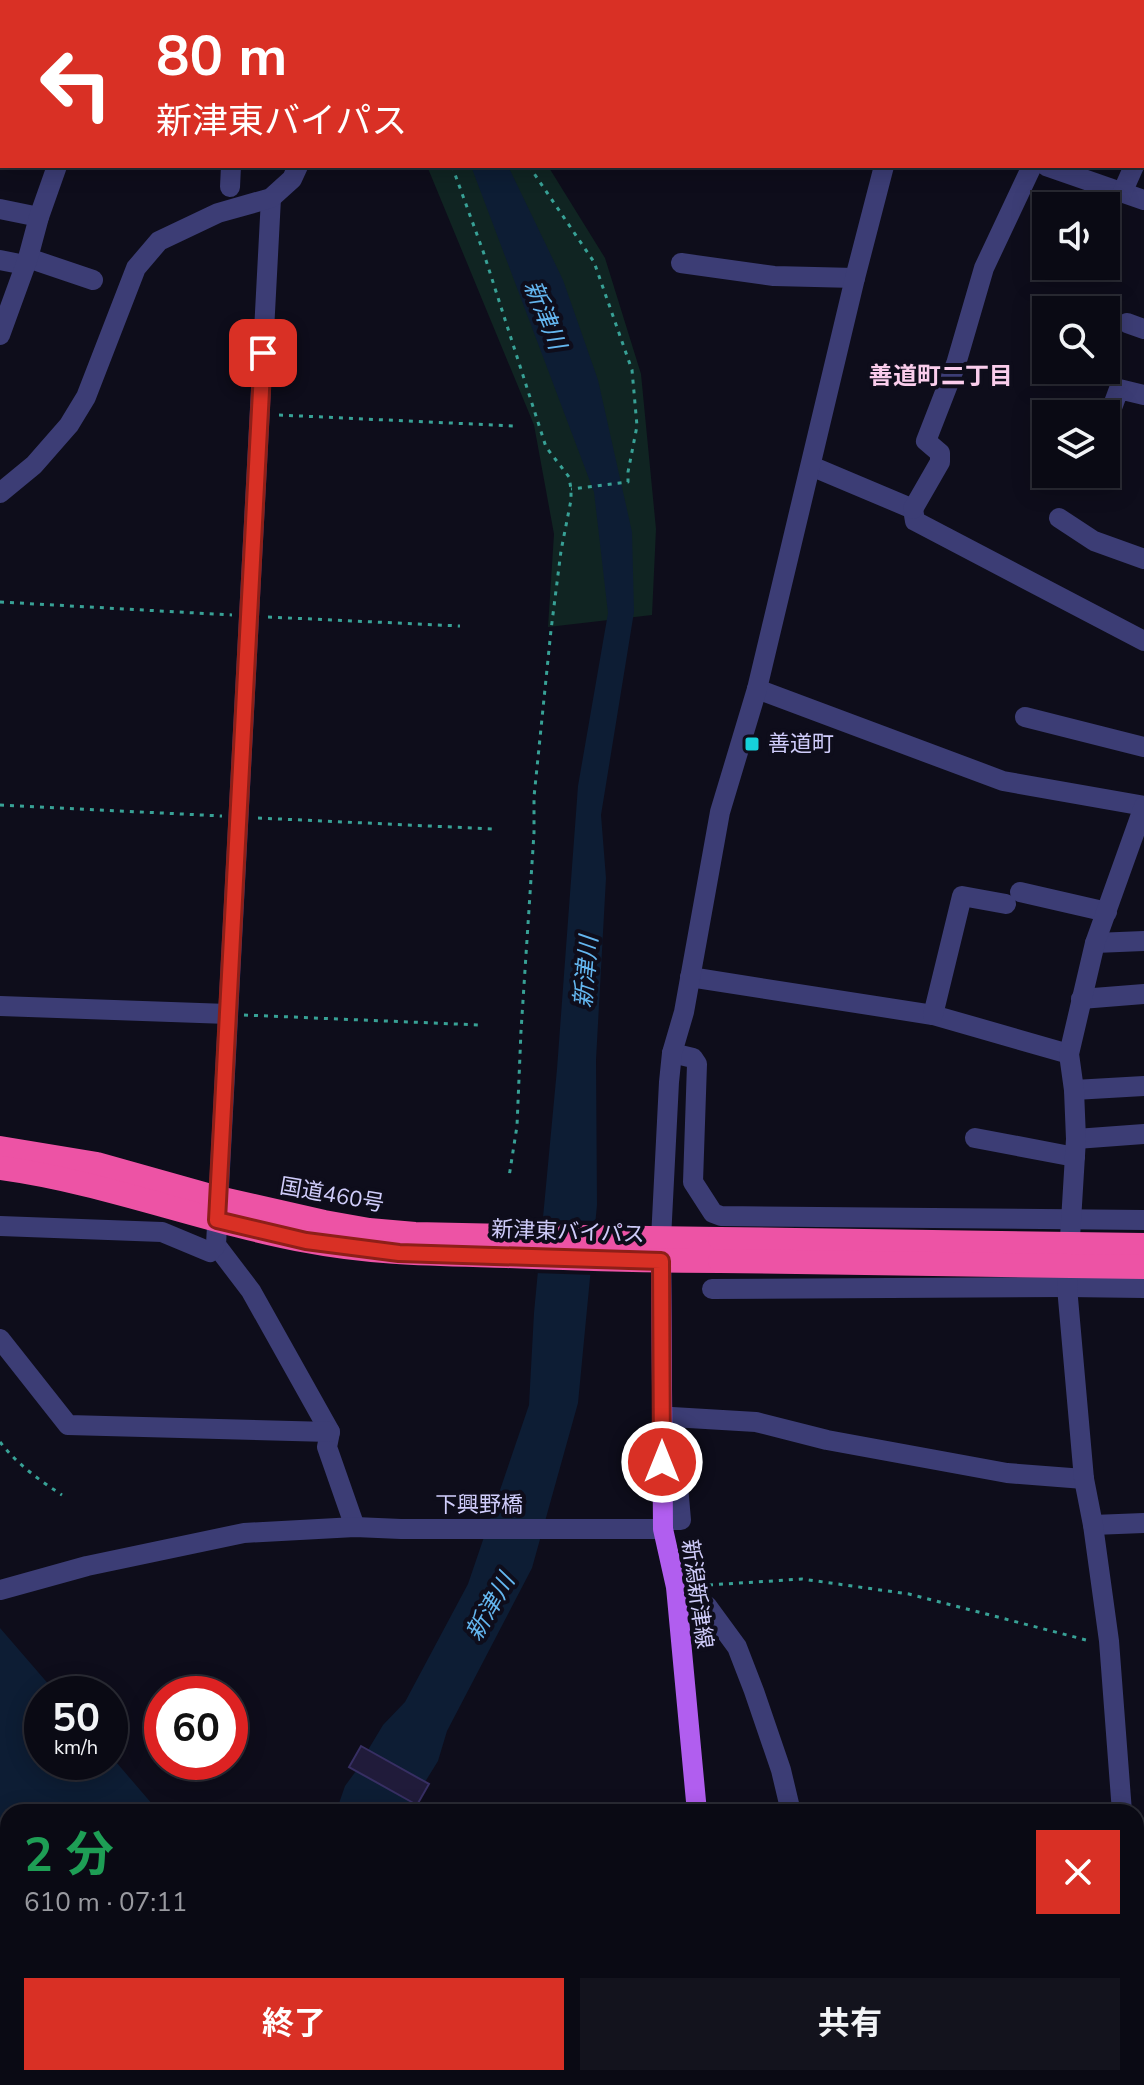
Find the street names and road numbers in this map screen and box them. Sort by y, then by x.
street label: 国道460号 [277,1171,387,1219]
street label: 新津東バイパス [491,1214,645,1250]
street label: 下興野橋 [435,1490,523,1520]
street label: 新潟新津線 [674,1537,720,1651]

